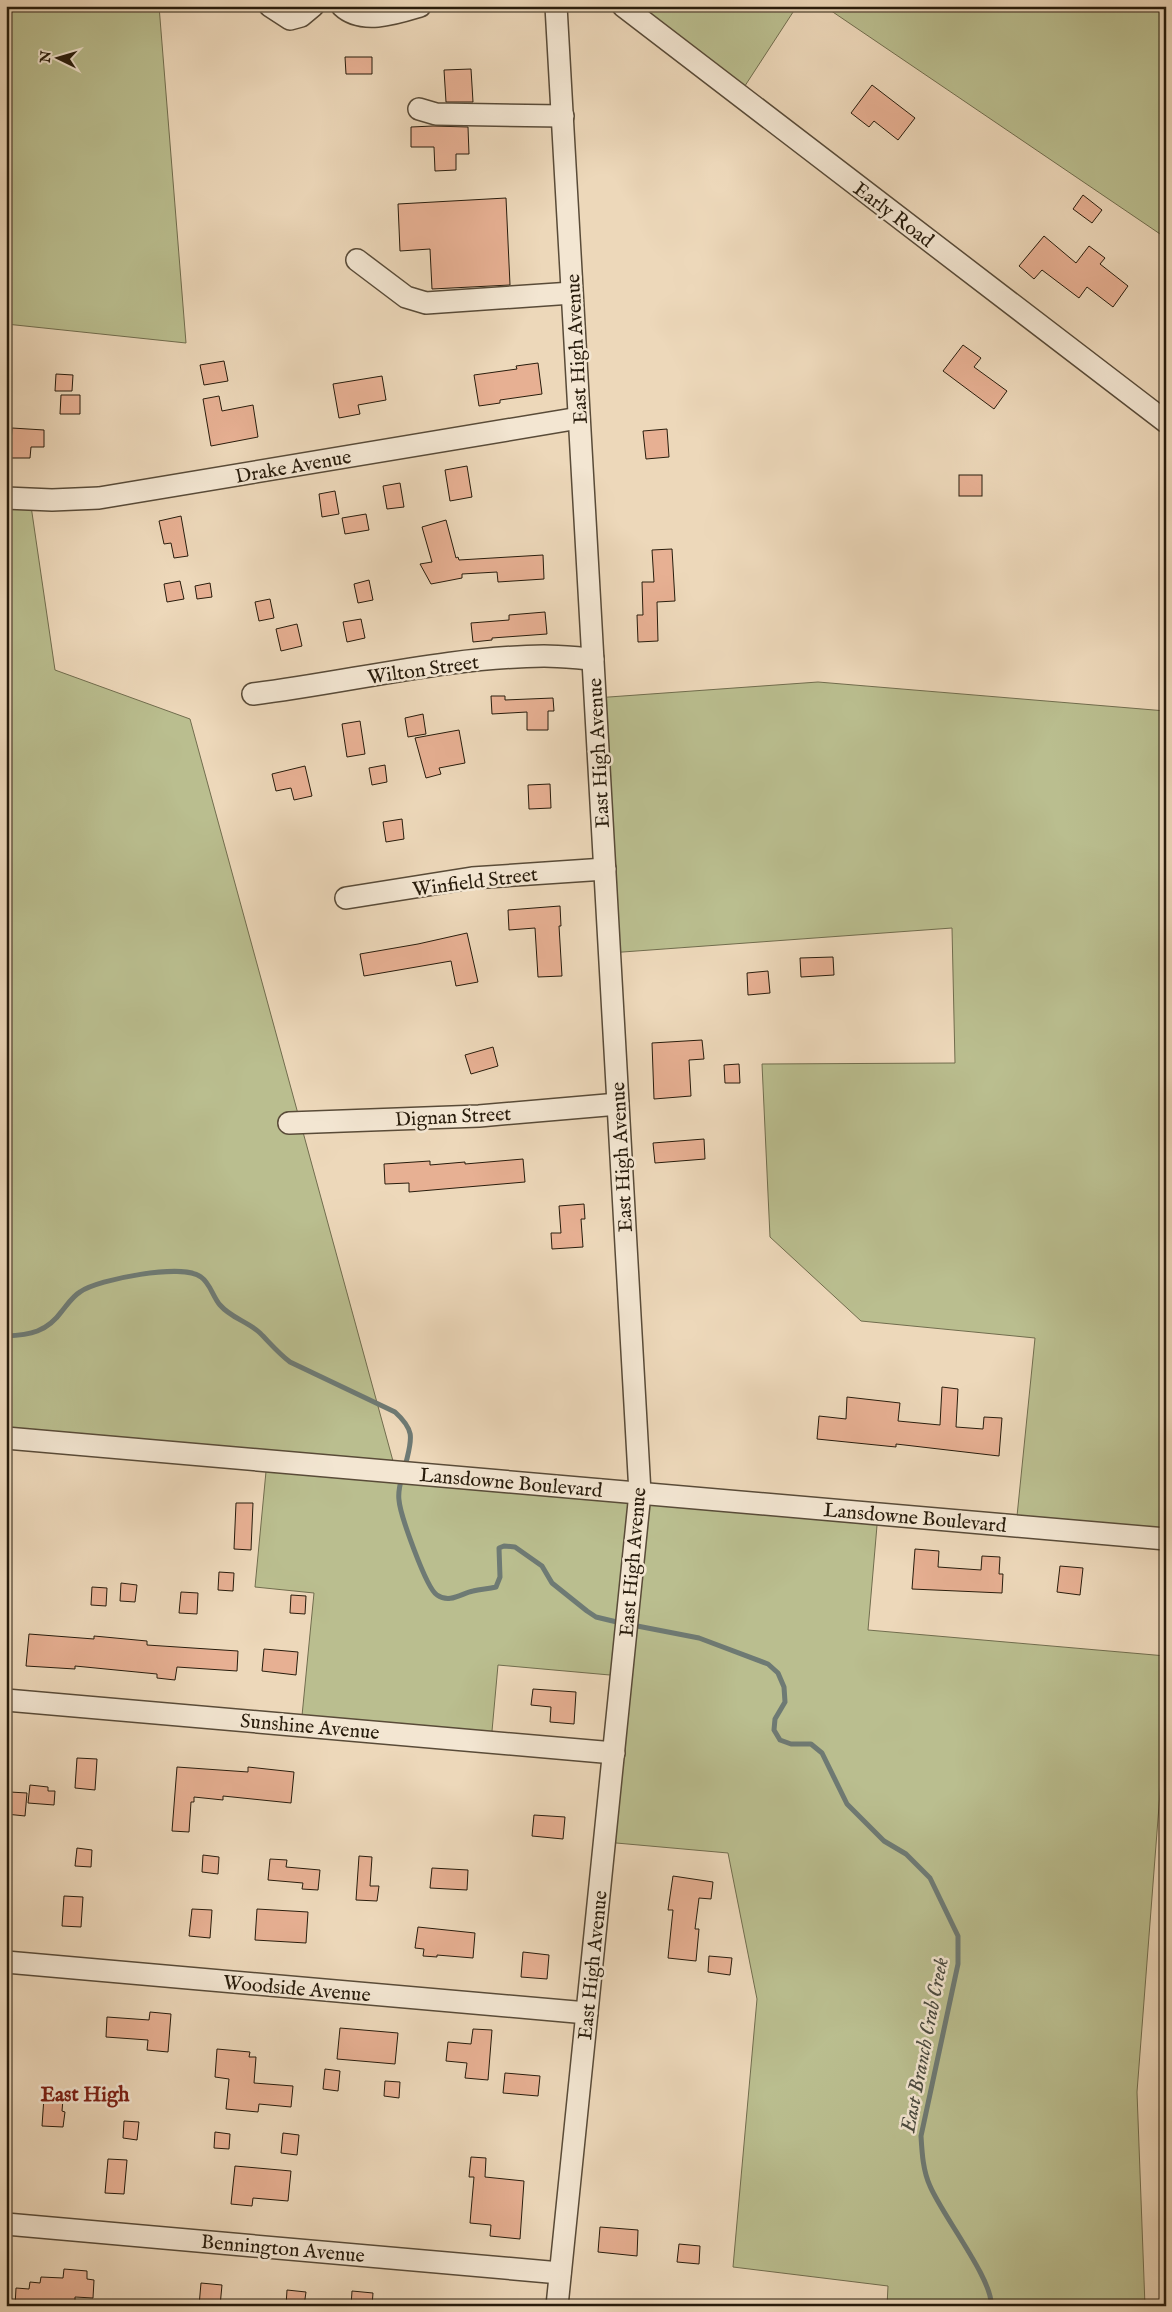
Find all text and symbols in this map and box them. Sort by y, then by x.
north arrow [32,32,82,82]
text: N [36,50,56,65]
street label: Early Road [848,177,939,254]
street label: East High Avenue [561,273,594,425]
street label: Drake Avenue [233,445,353,490]
street label: Wilton Street [366,650,481,691]
street label: East High Avenue [583,677,616,829]
street label: Winfield Street [411,862,539,903]
street label: East High Avenue [606,1081,639,1233]
street label: Dignan Street [394,1102,512,1133]
street label: Lansdowne Boulevard [418,1463,604,1504]
street label: East High Avenue [614,1486,652,1638]
street label: Lansdowne Boulevard [822,1498,1008,1539]
street label: Sunshine Avenue [239,1709,381,1746]
street label: East High Avenue [573,1889,614,2041]
water label: East Branch Crab Creek [895,1955,956,2136]
street label: Woodside Avenue [222,1971,372,2008]
district label: East High [40,2082,130,2109]
street label: Bennington Avenue [200,2230,366,2269]

